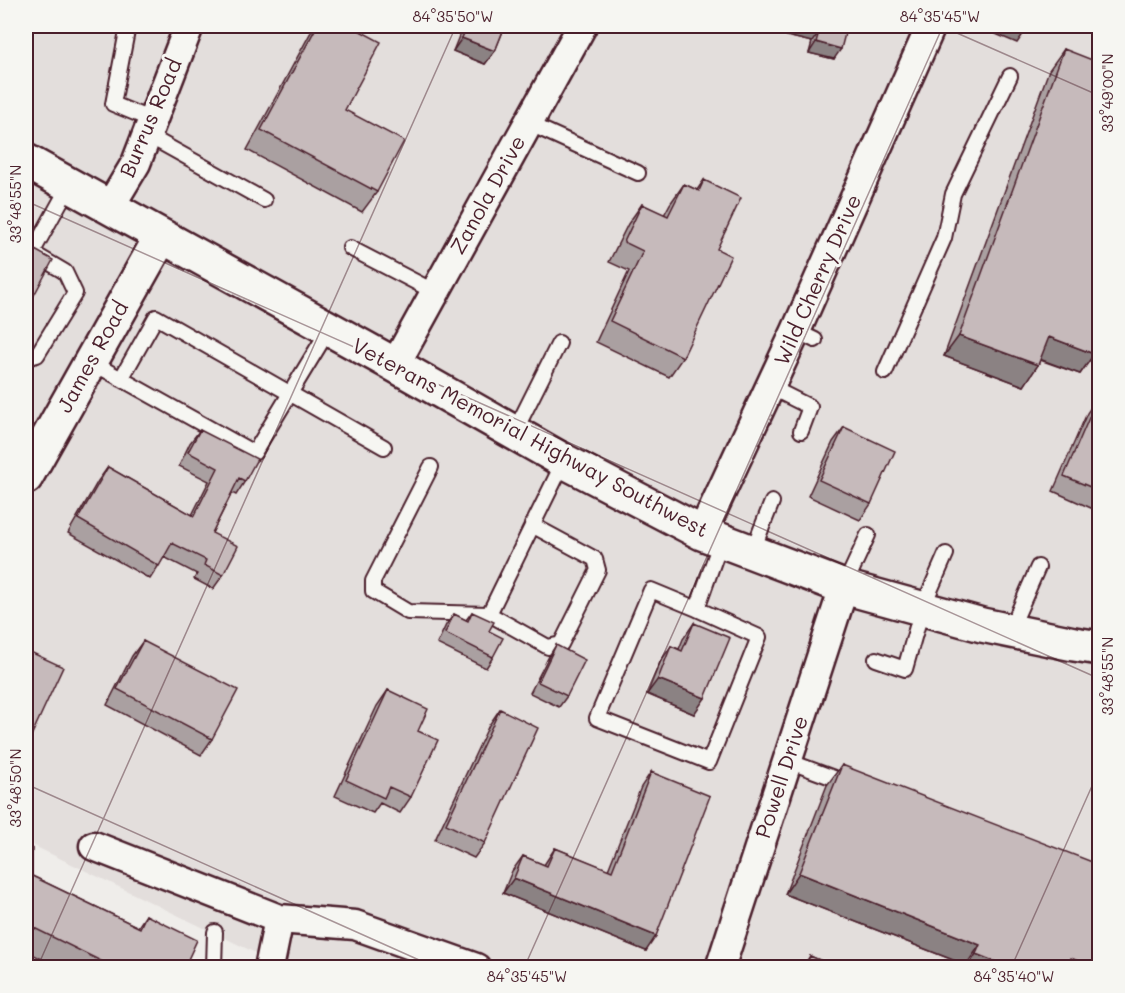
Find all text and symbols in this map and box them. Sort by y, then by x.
text: 84°35'50"W [413,6,493,26]
text: 84°35'45"W [900,6,980,26]
text: 33°49'00"N [1097,53,1117,133]
street label: Burrus Road [113,54,187,181]
street label: Zanola Drive [443,130,530,258]
text: 33°48'55"N [5,165,25,243]
street label: Wild Cherry Drive [767,190,866,369]
street label: James Road [50,296,133,417]
street label: Veterans Memorial Highway Southwest [348,331,714,542]
text: 33°48'55"N [1097,637,1117,715]
street label: Powell Drive [748,712,813,841]
text: 33°48'50"N [5,749,25,827]
text: 84°35'45"W [487,966,567,986]
text: 84°35'40"W [973,966,1055,986]

